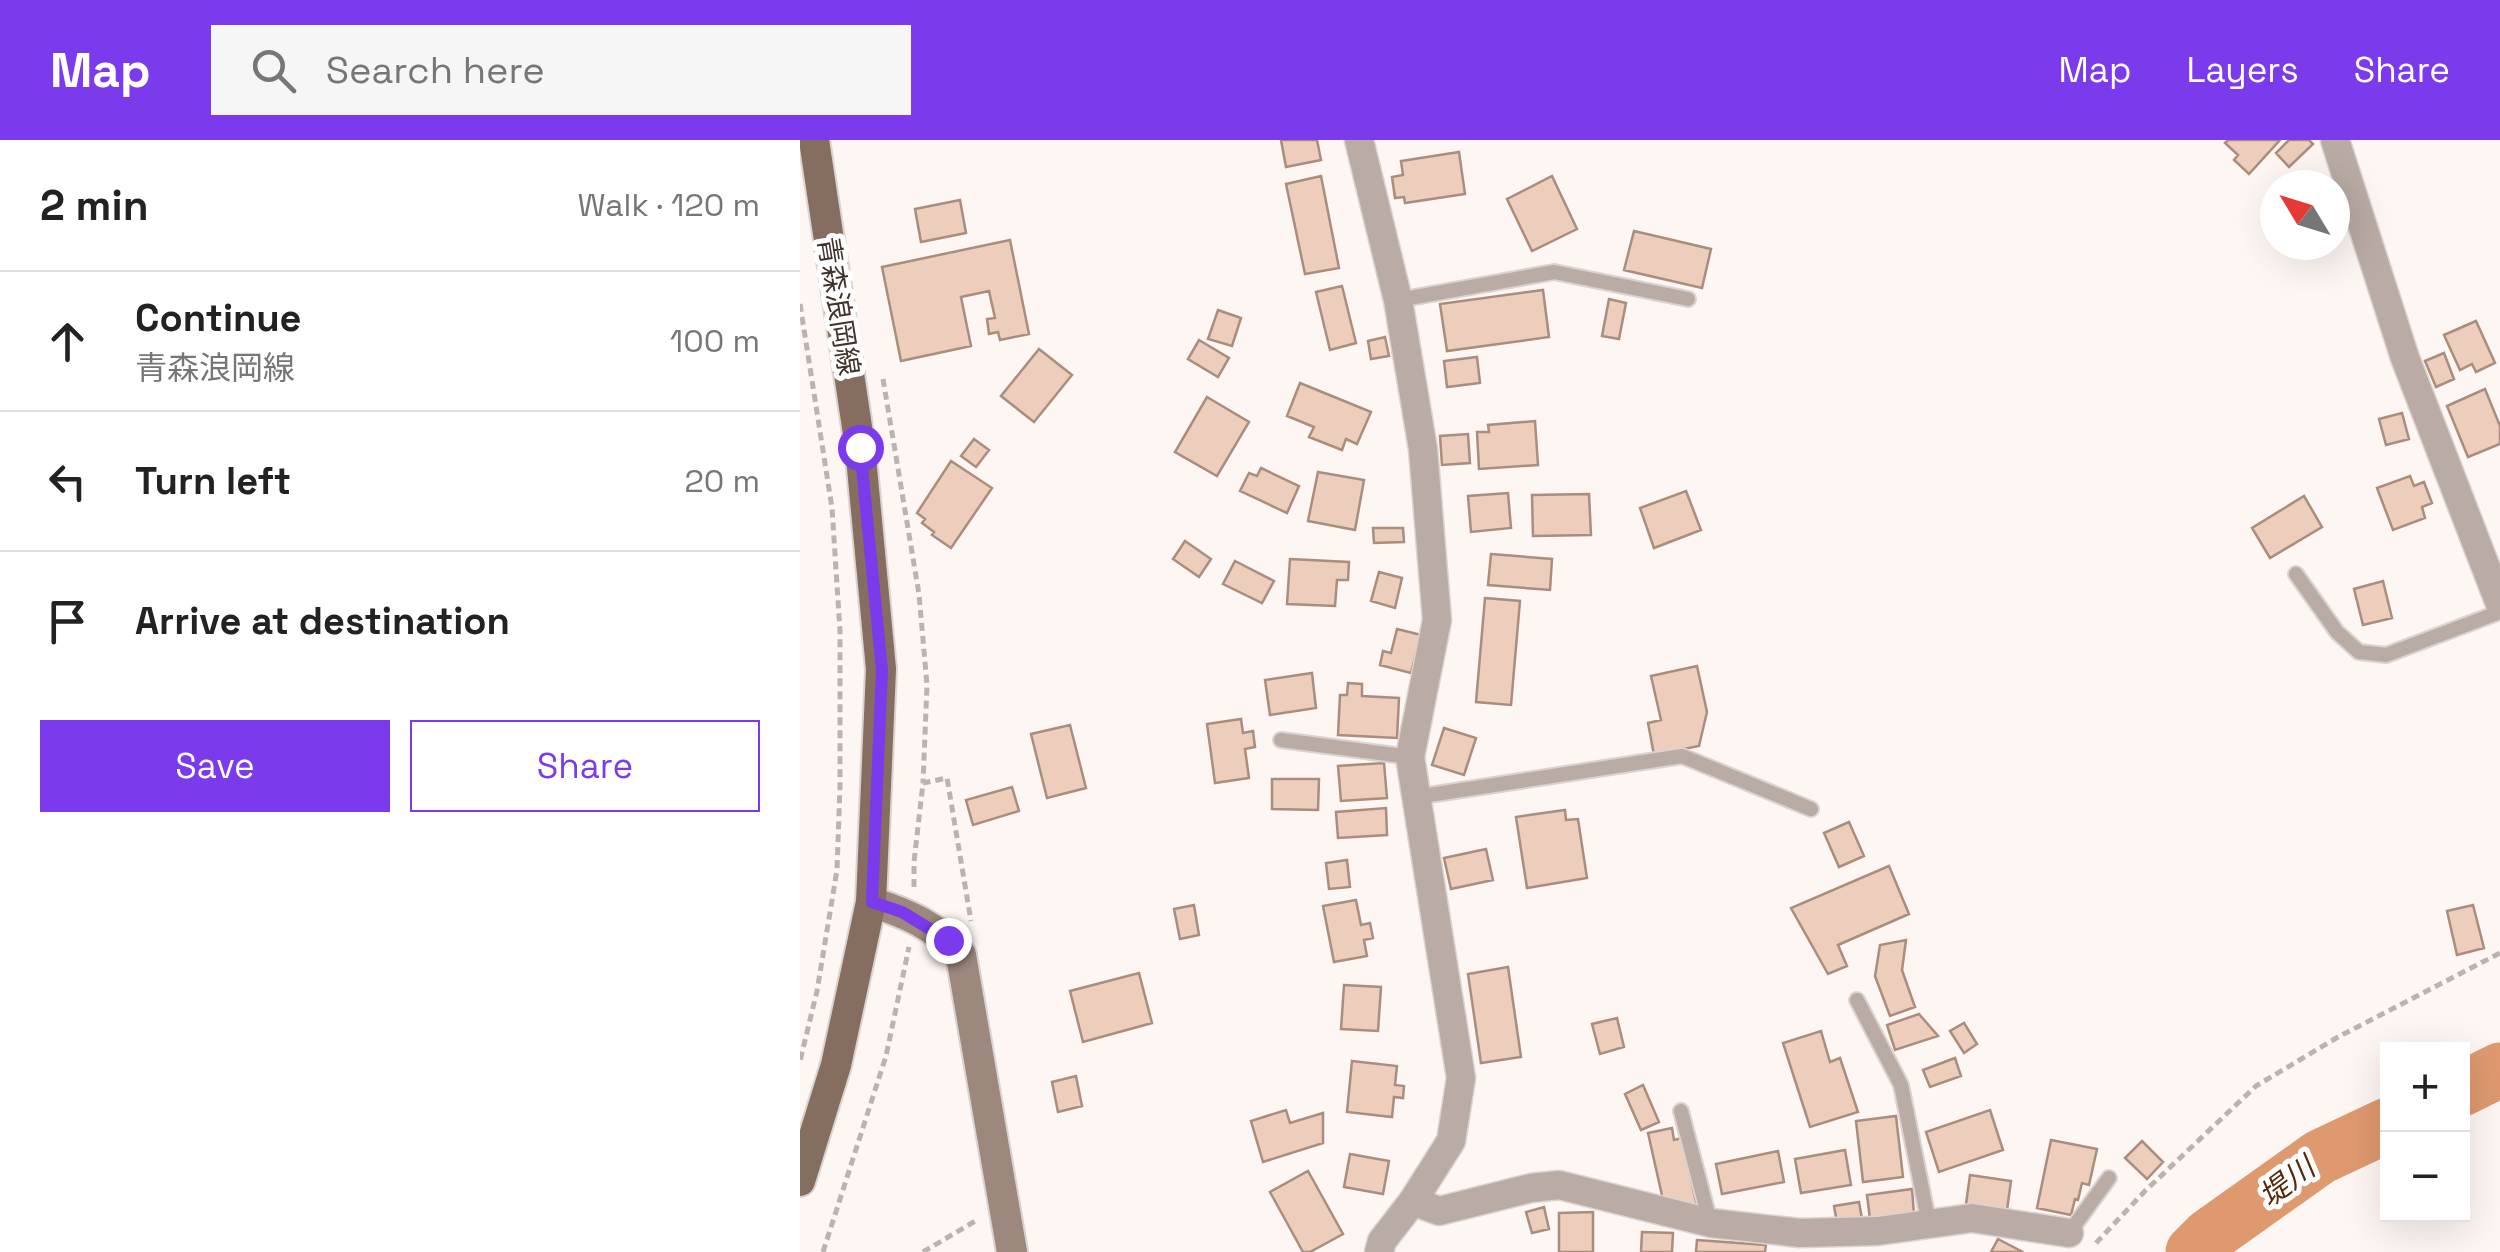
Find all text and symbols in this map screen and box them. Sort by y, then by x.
search box [211,25,911,115]
text: Map [50,40,151,101]
icon: search [246,43,301,98]
text: Search here [326,46,545,94]
text: Map [2058,48,2131,92]
text: Layers [2186,48,2299,92]
text: Share [2354,48,2450,92]
north arrow [2260,170,2350,260]
text: 2 min [40,179,149,232]
text: Walk · 120 m [578,185,760,225]
street label: 青森浪岡線 [810,234,868,378]
text: Continue [135,294,301,342]
icon: ahead [40,314,95,369]
text: 100 m [670,321,760,361]
text: 青森浪岡線 [135,348,295,388]
route start [838,425,884,471]
icon: left [40,454,95,509]
text: Turn left [135,457,291,505]
text: 20 m [684,461,760,501]
icon: arrive [40,594,95,649]
text: Arrive at destination [135,597,510,645]
button: Save [40,720,390,812]
button: Share [410,720,760,812]
route end [926,918,972,964]
map controls [2380,1042,2470,1222]
button: + [2380,1042,2470,1132]
button: − [2380,1132,2470,1222]
water label: 堤川 [2251,1146,2325,1215]

